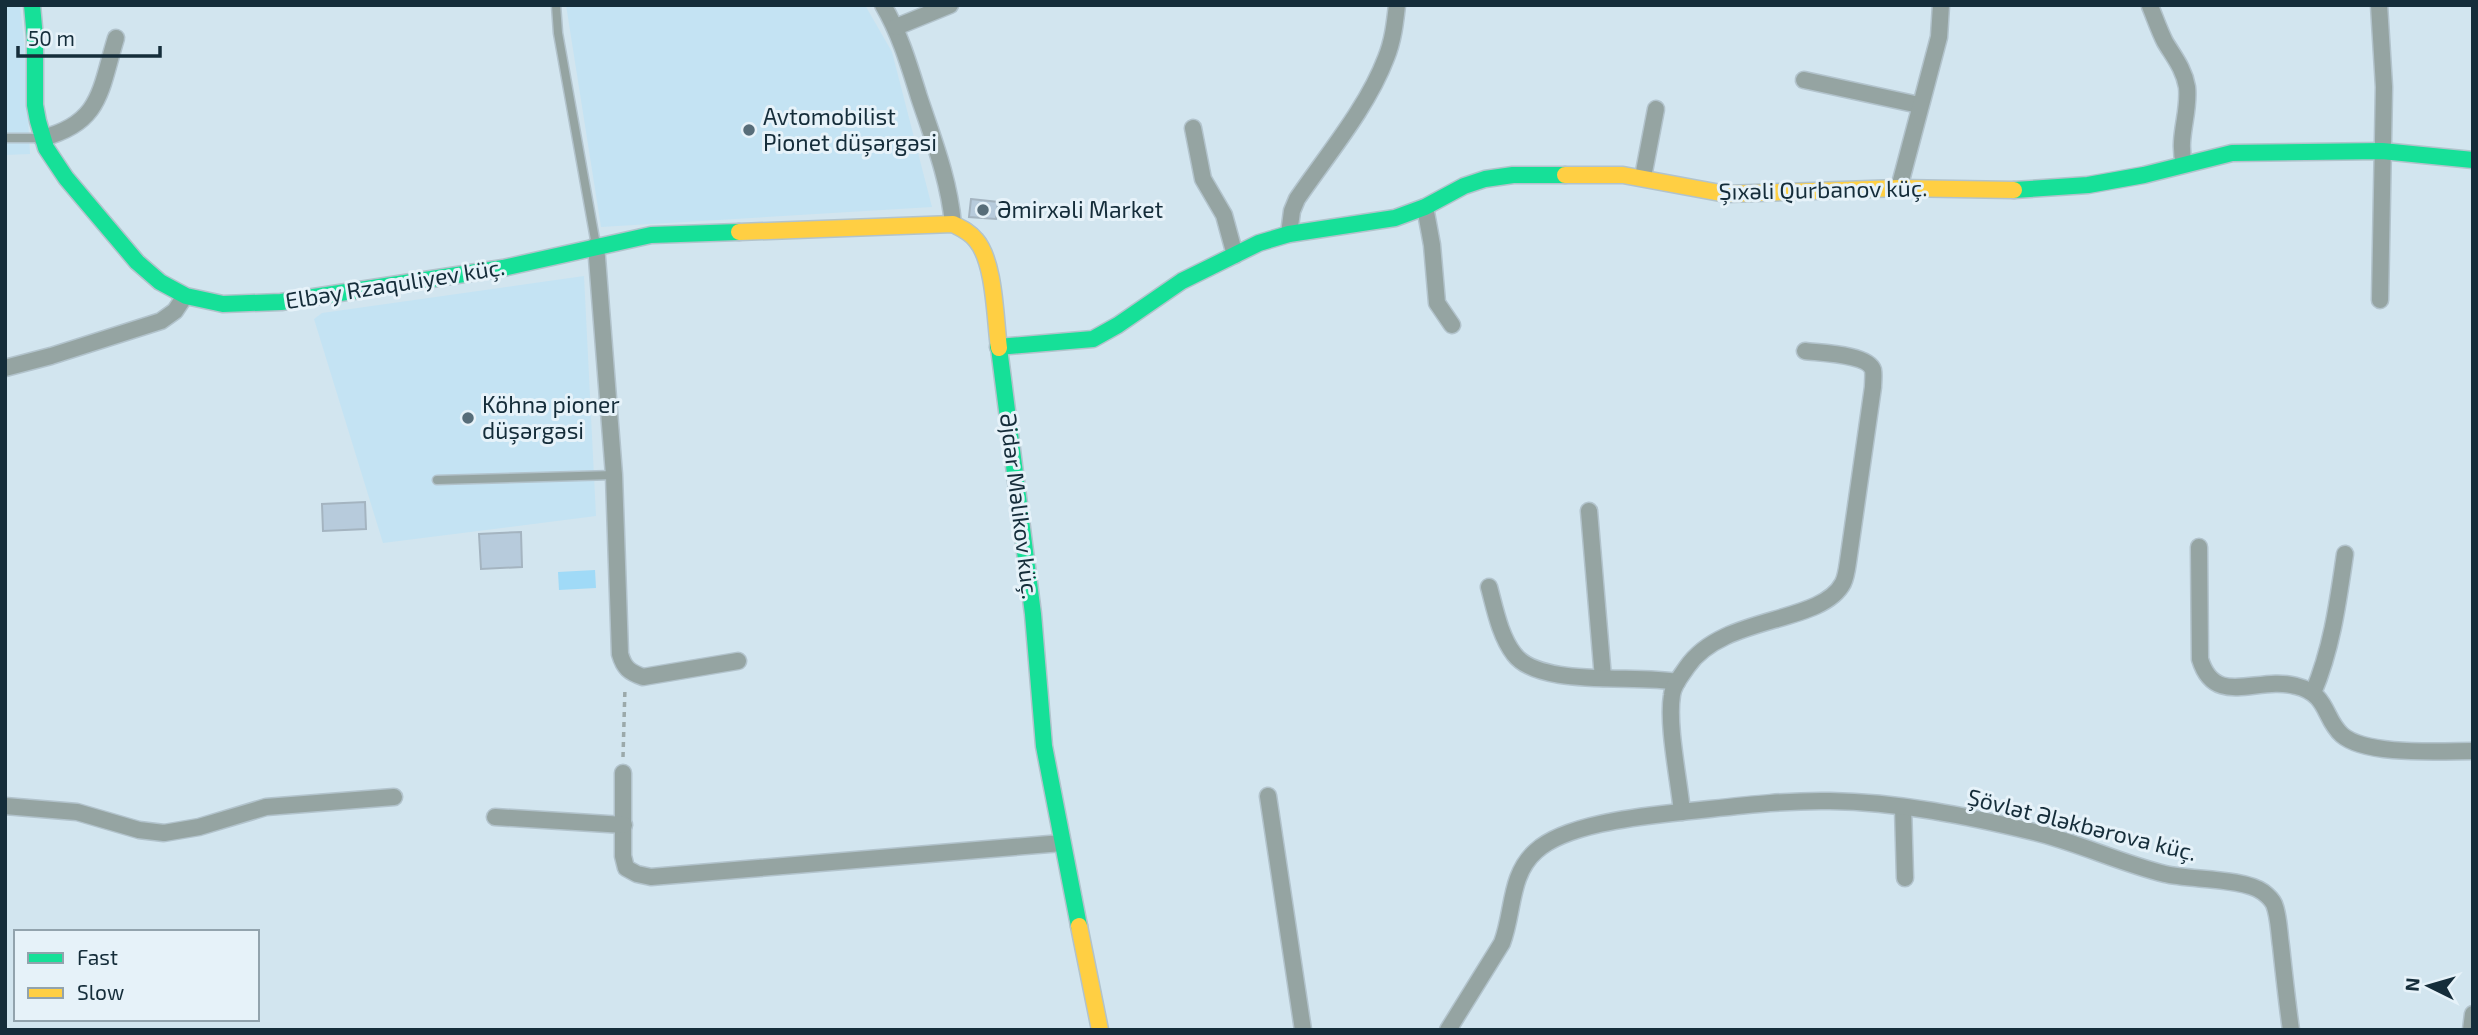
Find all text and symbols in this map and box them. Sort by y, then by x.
scale bar [18,14,159,58]
text: 50 m [28,25,75,50]
place label: Avtomobilist Pionet düşərgəsi [763,102,937,157]
marker: Avtomobilist Pionet düşərgəsi [741,122,757,138]
street label: Şıxəli Qurbanov küç. [1718,173,1928,206]
place label: Əmirxəli Market [997,195,1164,223]
marker: Əmirxəli Market [975,202,991,218]
street label: Elbəy Rzaquliyev küç. [283,252,507,315]
place label: Köhnə pioner düşərgəsi [482,390,620,445]
marker: Köhnə pioner düşərgəsi [460,410,476,426]
street label: Əjdər Məlikov küç. [994,411,1045,601]
street label: Şövlət Ələkbərova küç. [1965,782,2200,867]
legend [14,930,259,1021]
text: Fast [77,944,118,969]
north arrow [2394,951,2464,1021]
text: N [2400,977,2424,992]
text: Slow [77,979,124,1004]

